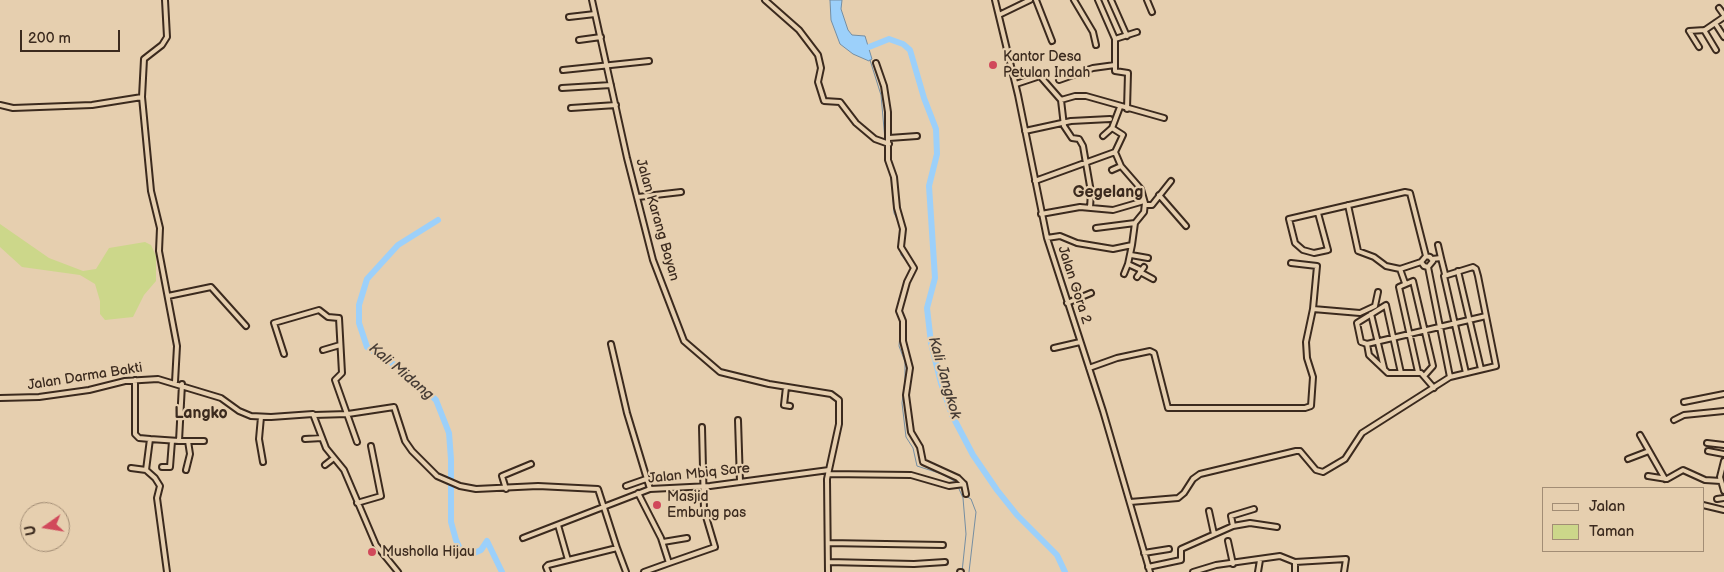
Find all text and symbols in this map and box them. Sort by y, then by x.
scale bar [22,20,122,52]
text: 200 m [28,29,71,48]
place label: Kantor Desa Petulan Indah [1003,49,1090,82]
marker: Kantor Desa Petulan Indah [987,59,999,71]
street label: Jalan Karang Bayan [632,157,682,283]
district label: Gegelang [1073,183,1143,203]
street label: Jalan Gora 2 [1054,244,1094,326]
water label: Kali Jangkok [924,335,964,421]
water label: Kali Midang [365,340,437,404]
street label: Jalan Darma Bakti [26,360,144,394]
district label: Langko [174,404,228,424]
street label: Jalan Mbiq Sare [647,460,751,488]
legend [1542,487,1704,552]
place label: Masjid Embung pas [667,489,746,522]
text: Jalan [1589,497,1625,516]
marker: Masjid Embung pas [651,499,663,511]
north arrow [20,502,70,552]
text: Taman [1589,522,1634,541]
text: U [21,523,40,537]
place label: Musholla Hijau [382,544,475,560]
marker: Musholla Hijau [366,546,378,558]

